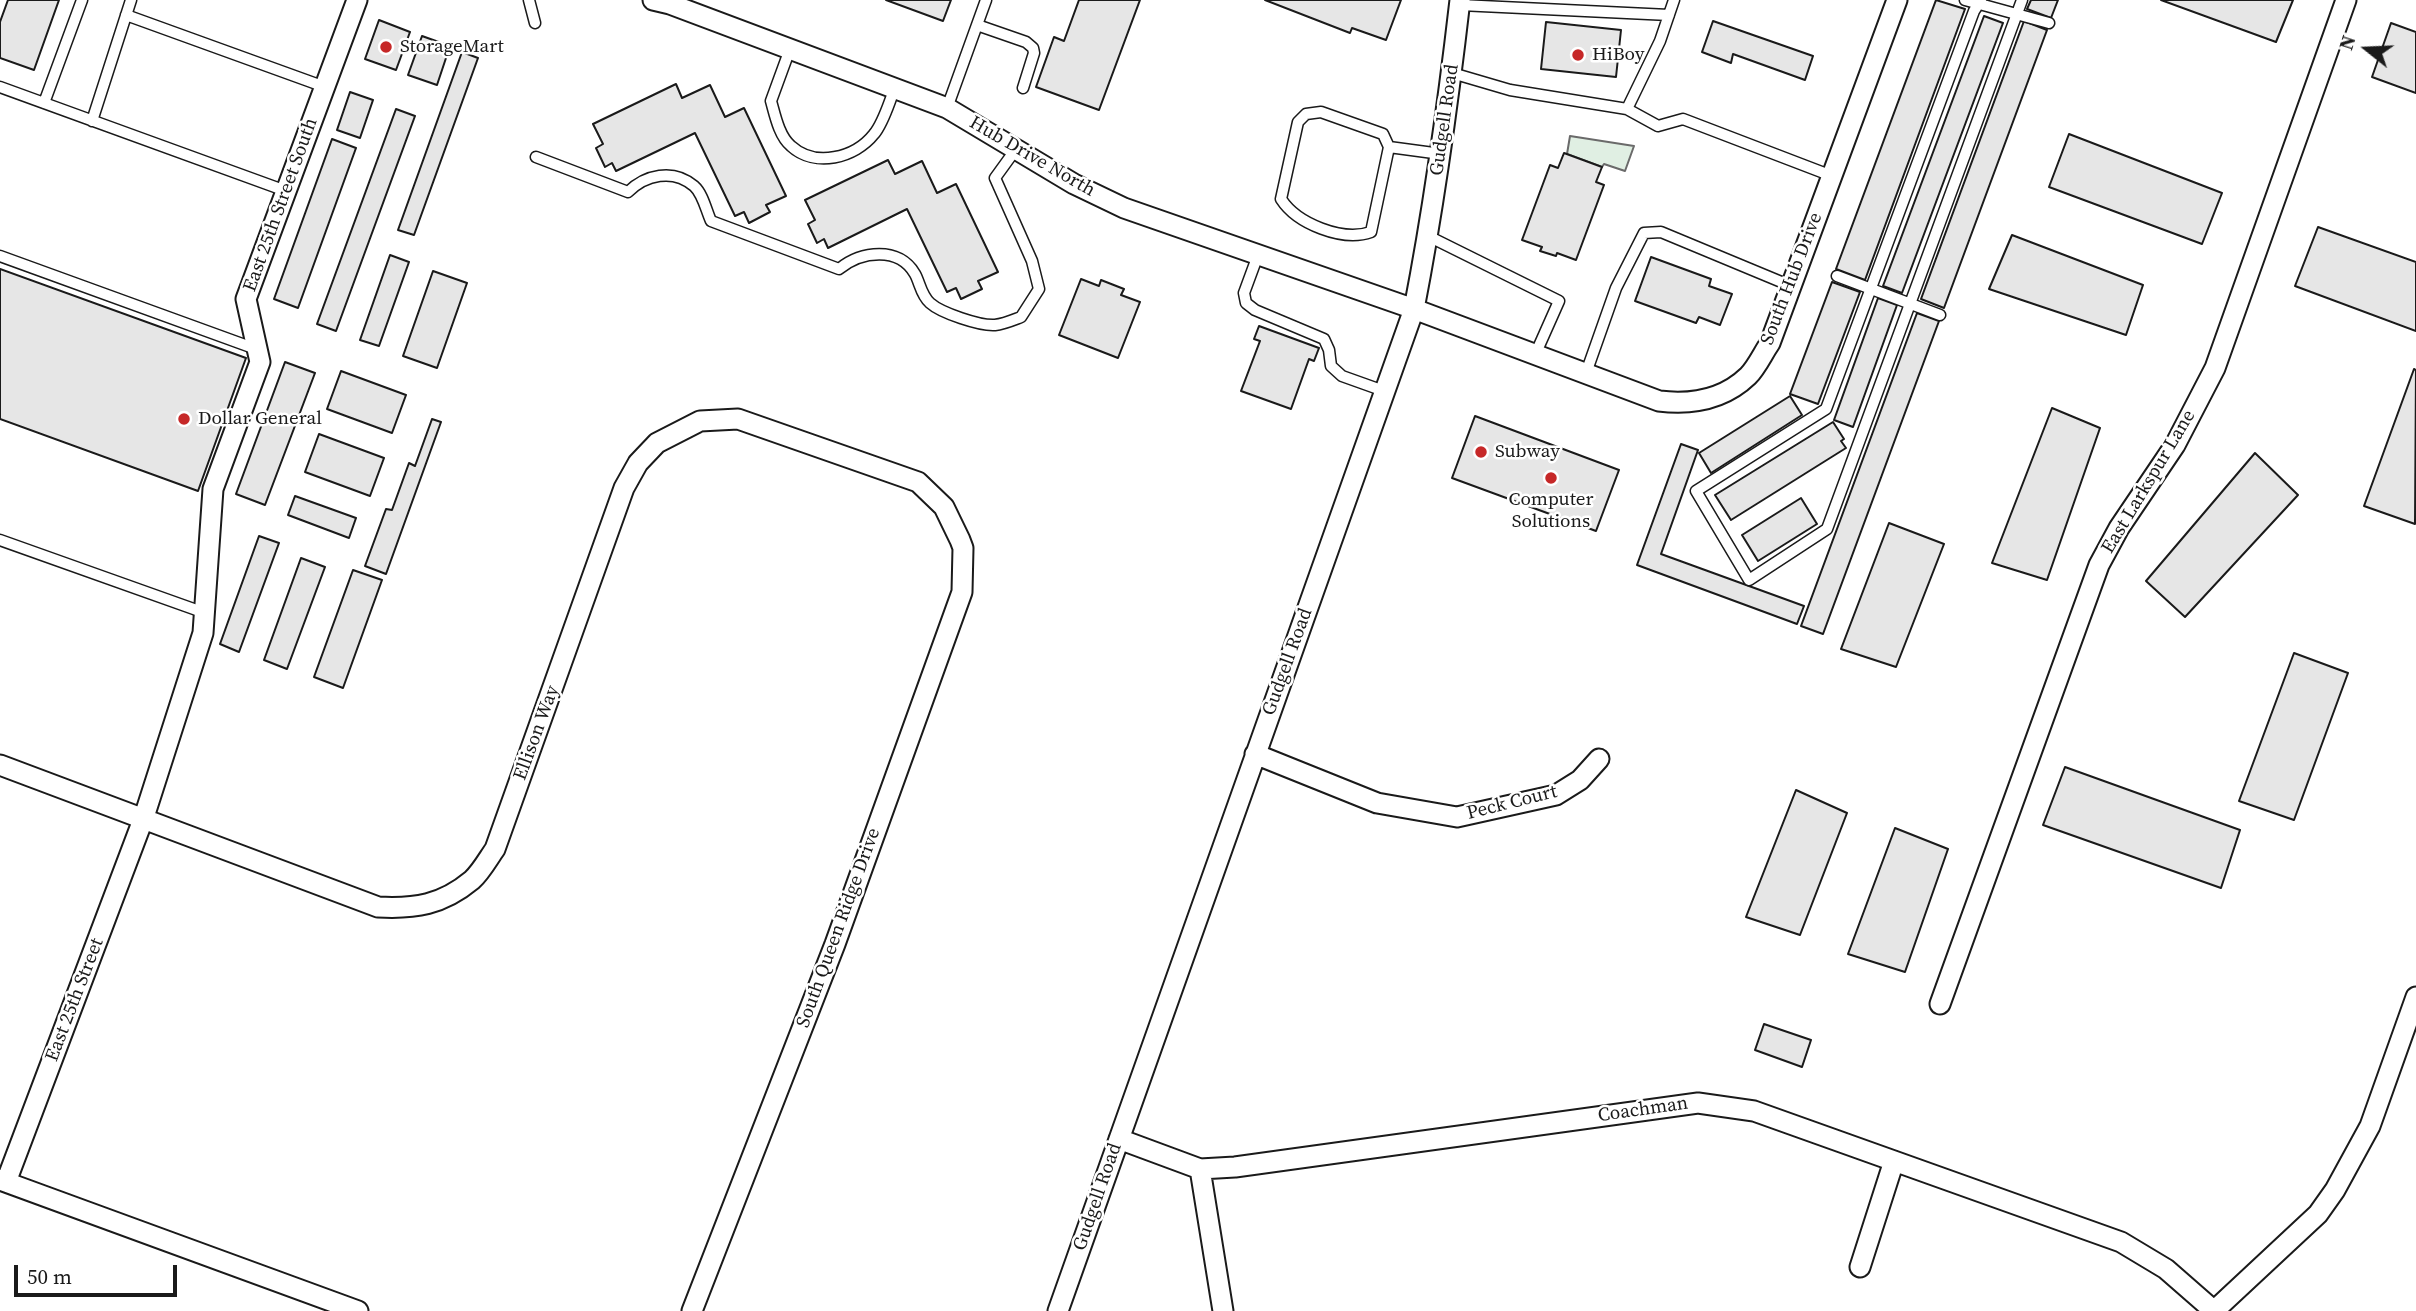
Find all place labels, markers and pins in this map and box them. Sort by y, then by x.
place label: StorageMart [400,36,504,58]
marker: StorageMart [378,39,394,55]
place label: HiBoy [1592,44,1645,66]
marker: HiBoy [1570,47,1586,63]
place label: Dollar General [198,408,322,430]
marker: Dollar General [176,411,192,427]
place label: Subway [1495,441,1560,463]
marker: Subway [1473,444,1489,460]
marker: Computer Solutions [1543,470,1559,486]
place label: Computer Solutions [1508,489,1594,533]

